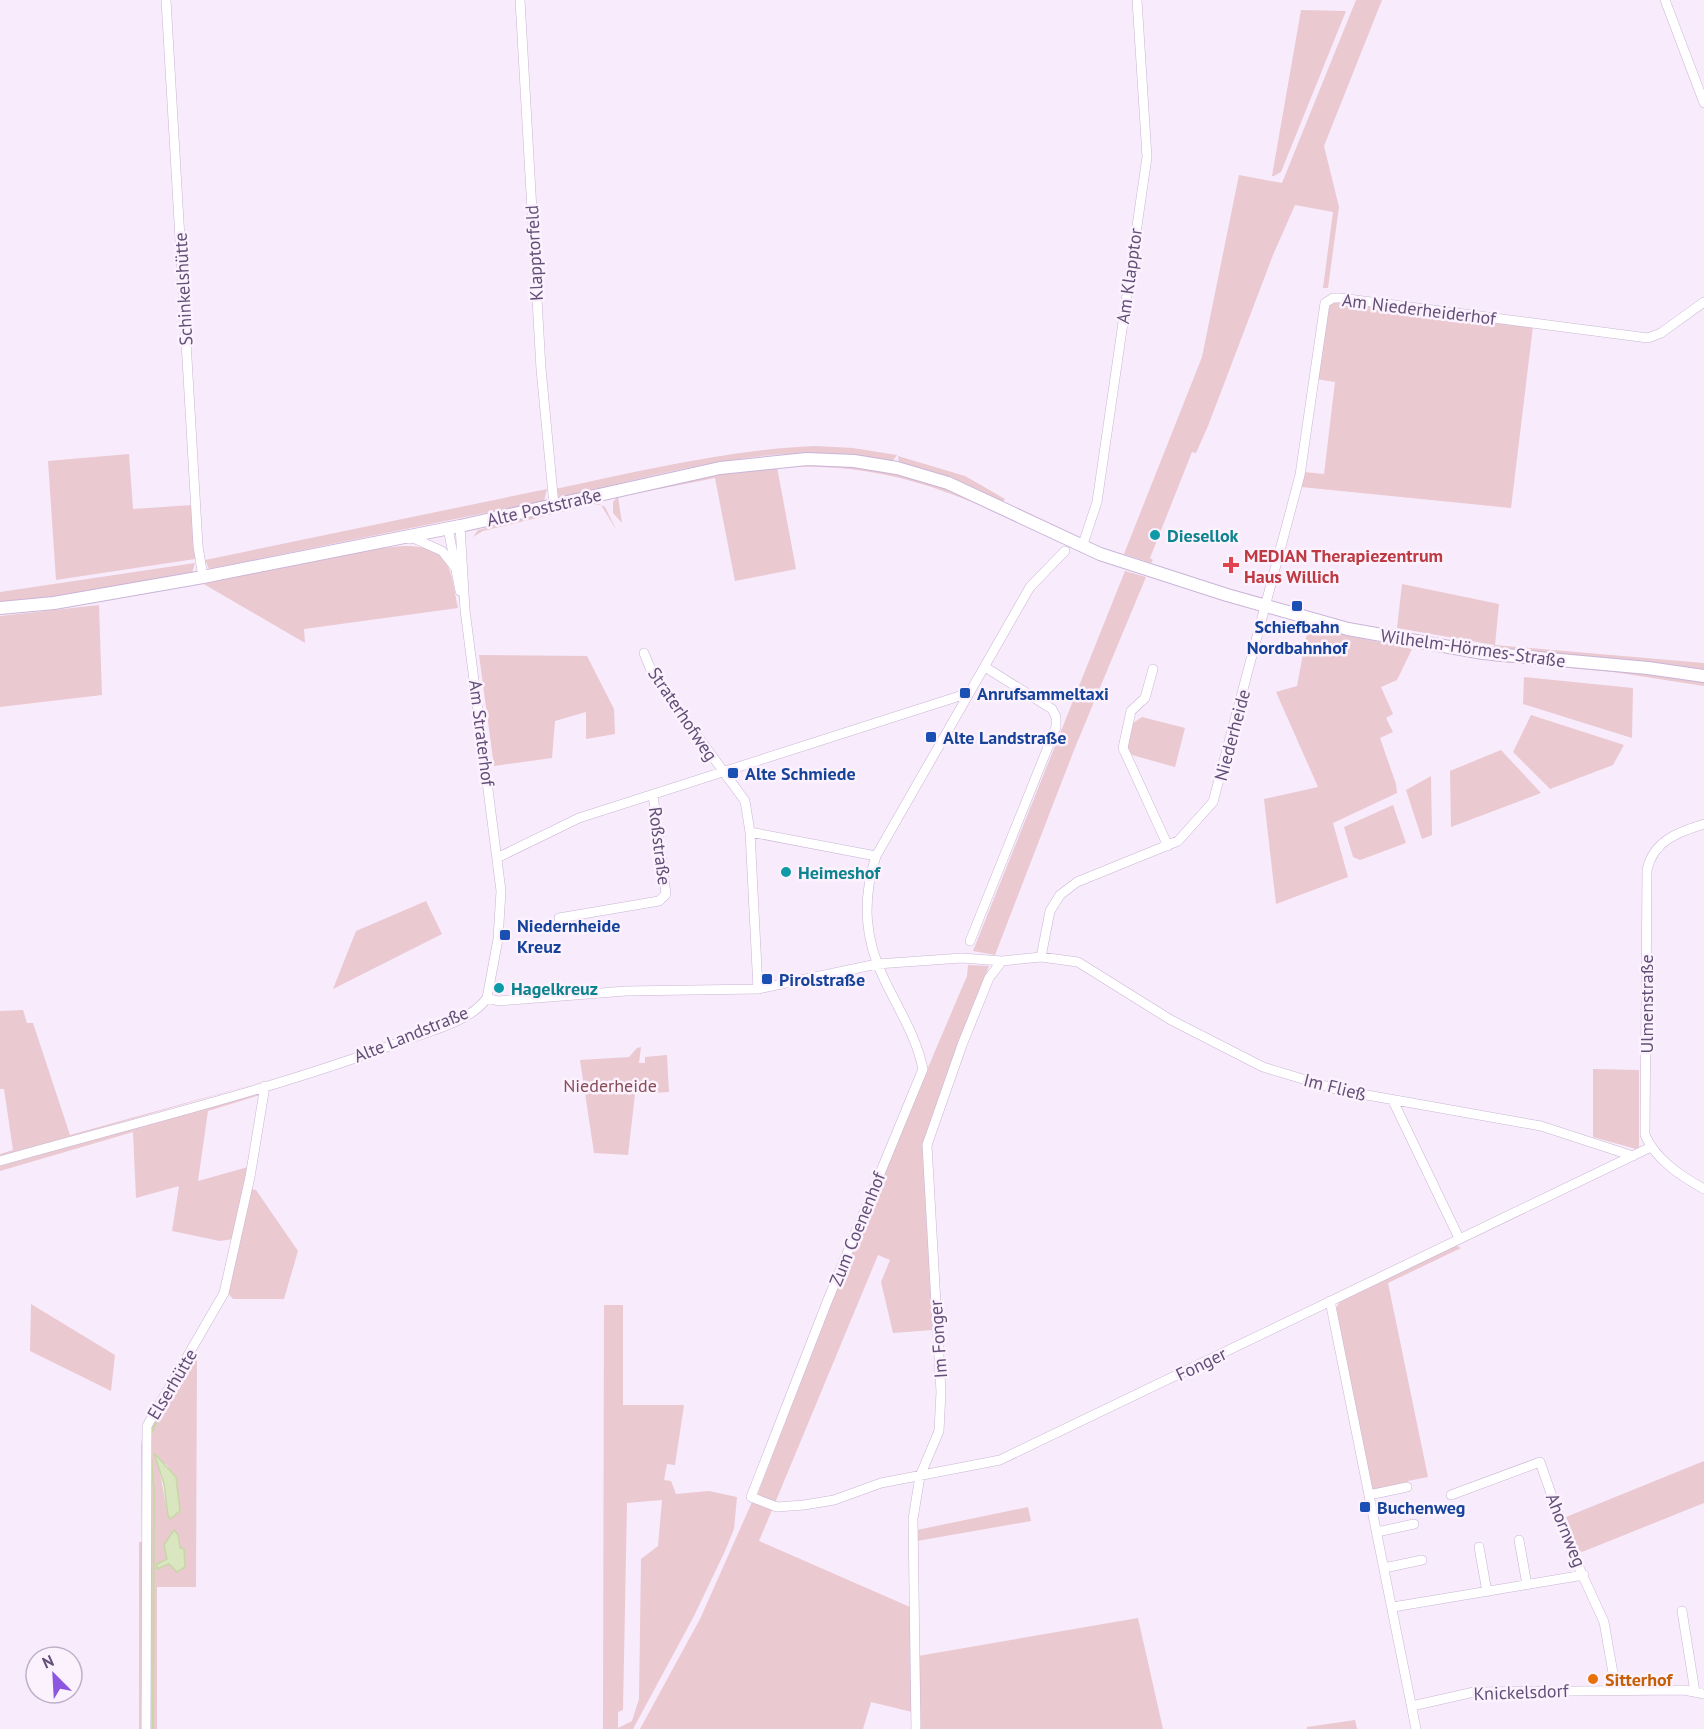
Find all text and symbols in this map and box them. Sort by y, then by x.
street label: Klapptorfeld [520,204,548,302]
street label: Am Klapptor [1111,227,1147,325]
street label: Schinkelshütte [169,232,197,346]
street label: Am Niederheiderhof [1341,288,1498,330]
street label: Alte Poststraße [484,483,604,531]
place label: Diesellok [1167,524,1239,547]
marker: Diesellok [1148,528,1162,542]
place label: MEDIAN Therapiezentrum Haus Willich [1244,544,1443,588]
marker: MEDIAN Therapiezentrum Haus Willich [1222,556,1240,574]
marker: Schiefbahn Nordbahnhof [1290,599,1304,613]
place label: Schiefbahn Nordbahnhof [1247,615,1349,659]
street label: Wilhelm-Hörmes-Straße [1379,624,1567,672]
street label: Straterhofweg [643,663,723,765]
street label: Am Straterhof [464,679,500,789]
place label: Anrufsammeltaxi [977,682,1109,705]
marker: Anrufsammeltaxi [958,686,972,700]
street label: Niederheide [1209,687,1255,783]
place label: Alte Landstraße [943,726,1066,749]
marker: Alte Landstraße [924,730,938,744]
place label: Alte Schmiede [745,762,856,785]
marker: Alte Schmiede [726,766,740,780]
street label: Roßstraße [644,806,676,886]
place label: Heimeshof [798,861,881,884]
marker: Heimeshof [779,865,793,879]
place label: Niedernheide Kreuz [517,914,620,958]
marker: Niedernheide Kreuz [498,928,512,942]
street label: Ulmenstraße [1635,954,1658,1054]
place label: Pirolstraße [779,968,865,991]
marker: Pirolstraße [760,972,774,986]
place label: Hagelkreuz [511,977,598,1000]
marker: Hagelkreuz [492,981,506,995]
street label: Alte Landstraße [350,1001,472,1067]
street label: Im Fließ [1301,1068,1369,1106]
park label: Niederheide [563,1074,657,1097]
street label: Zum Coenenhof [824,1168,891,1289]
street label: Im Fonger [924,1299,952,1379]
street label: Fonger [1172,1342,1230,1386]
street label: Elserhütte [142,1344,202,1424]
street label: Ahornweg [1541,1490,1591,1570]
place label: Buchenweg [1377,1496,1465,1519]
marker: Buchenweg [1358,1500,1372,1514]
north arrow [24,1645,84,1705]
text: N [39,1650,57,1673]
place label: Sitterhof [1605,1668,1673,1691]
marker: Sitterhof [1586,1672,1600,1686]
street label: Knickelsdorf [1473,1679,1570,1705]

